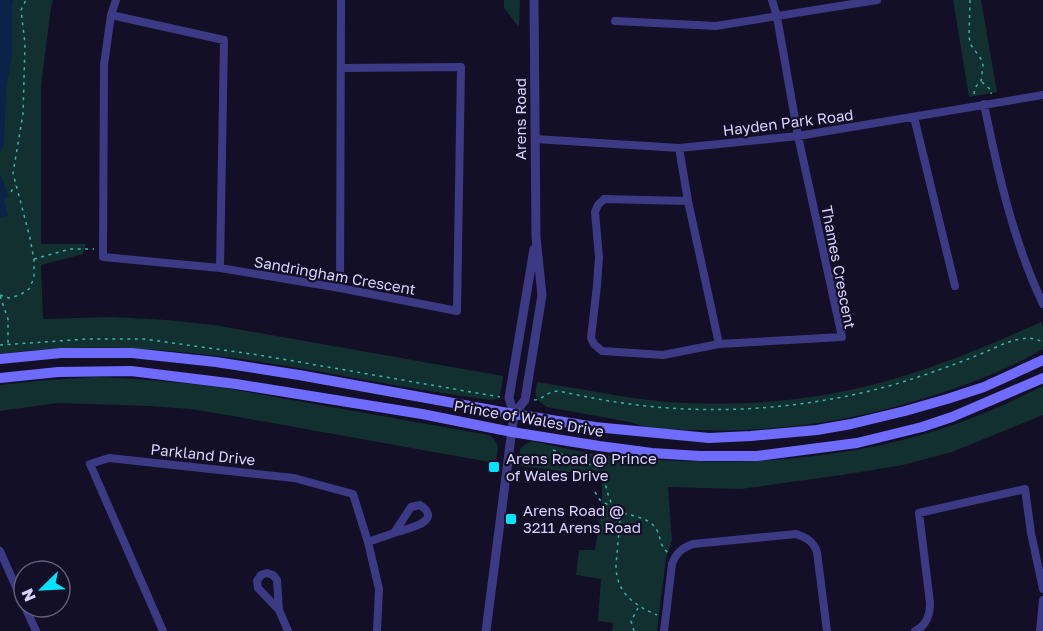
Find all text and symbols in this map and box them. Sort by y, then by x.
street label: Arens Road [511,78,529,160]
street label: Hayden Park Road [722,105,854,139]
street label: Thames Crescent [818,204,860,330]
street label: Sandringham Crescent [253,252,417,298]
street label: Prince of Wales Drive [453,396,606,440]
street label: Parkland Drive [150,440,257,468]
place label: Arens Road @ Prince of Wales Drive [506,449,657,484]
marker: Arens Road @ Prince of Wales Drive [487,460,501,474]
place label: Arens Road @ 3211 Arens Road [523,501,641,536]
marker: Arens Road @ 3211 Arens Road [504,512,518,526]
north arrow [12,559,72,619]
text: N [17,585,40,605]

